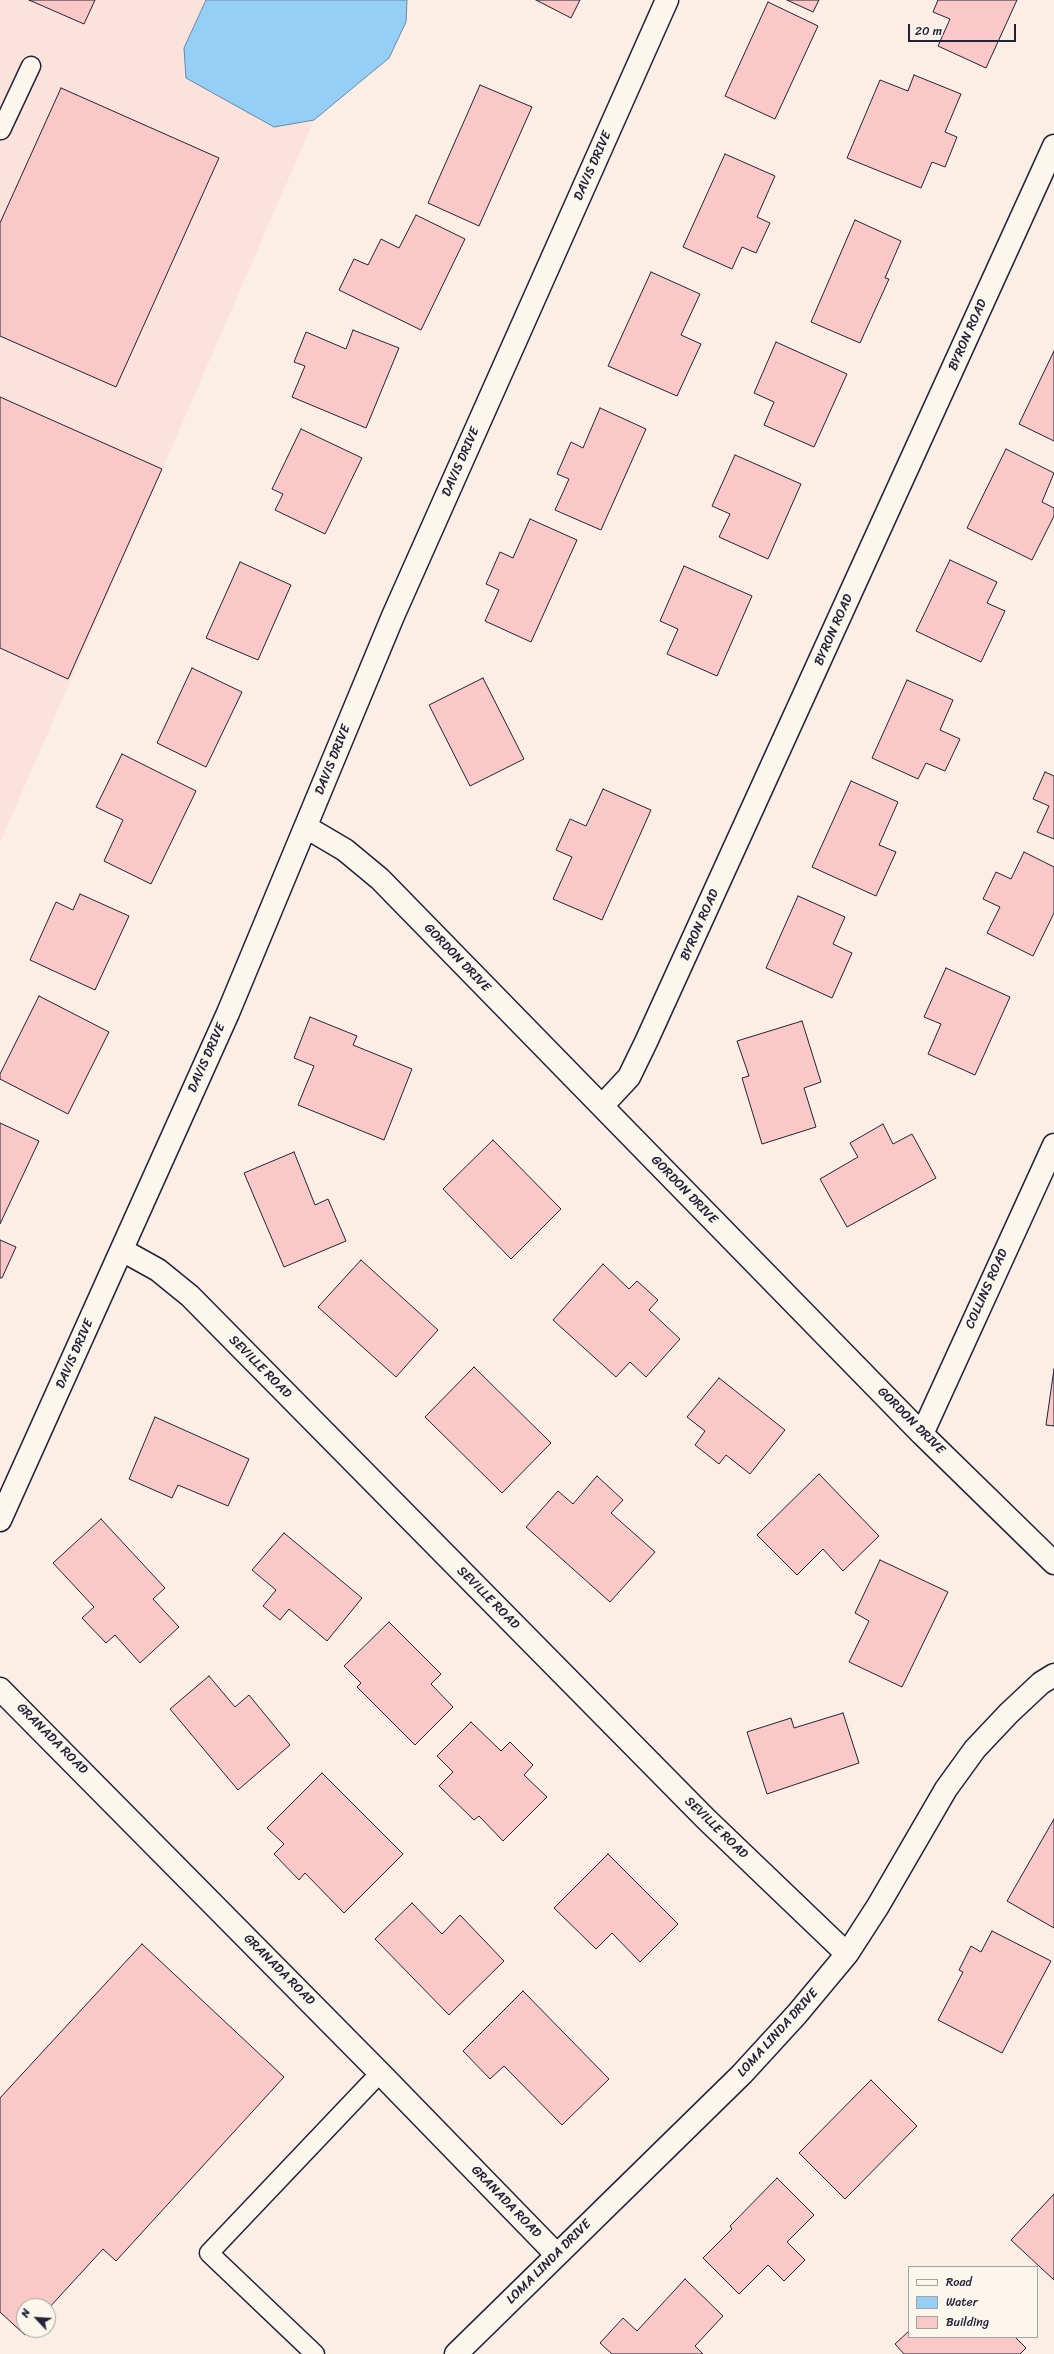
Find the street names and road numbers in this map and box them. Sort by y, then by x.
street label: DAVIS DRIVE [571,129,615,203]
street label: BYRON ROAD [945,297,991,373]
street label: DAVIS DRIVE [439,425,483,499]
street label: BYRON ROAD [811,592,857,668]
street label: DAVIS DRIVE [312,723,354,797]
street label: BYRON ROAD [677,887,723,963]
street label: GORDON DRIVE [421,921,493,995]
street label: DAVIS DRIVE [185,1021,229,1095]
street label: GORDON DRIVE [648,1153,720,1227]
street label: COLLINS ROAD [962,1247,1012,1331]
street label: DAVIS DRIVE [53,1317,97,1391]
street label: SEVILLE ROAD [225,1332,295,1402]
street label: GORDON DRIVE [874,1384,948,1458]
street label: SEVILLE ROAD [453,1563,523,1633]
street label: GRANADA ROAD [13,1700,91,1778]
street label: SEVILLE ROAD [681,1794,751,1862]
street label: GRANADA ROAD [240,1931,318,2009]
street label: LOMA LINDA DRIVE [734,1986,822,2080]
street label: GRANADA ROAD [468,2163,544,2241]
street label: LOMA LINDA DRIVE [504,2217,594,2307]

